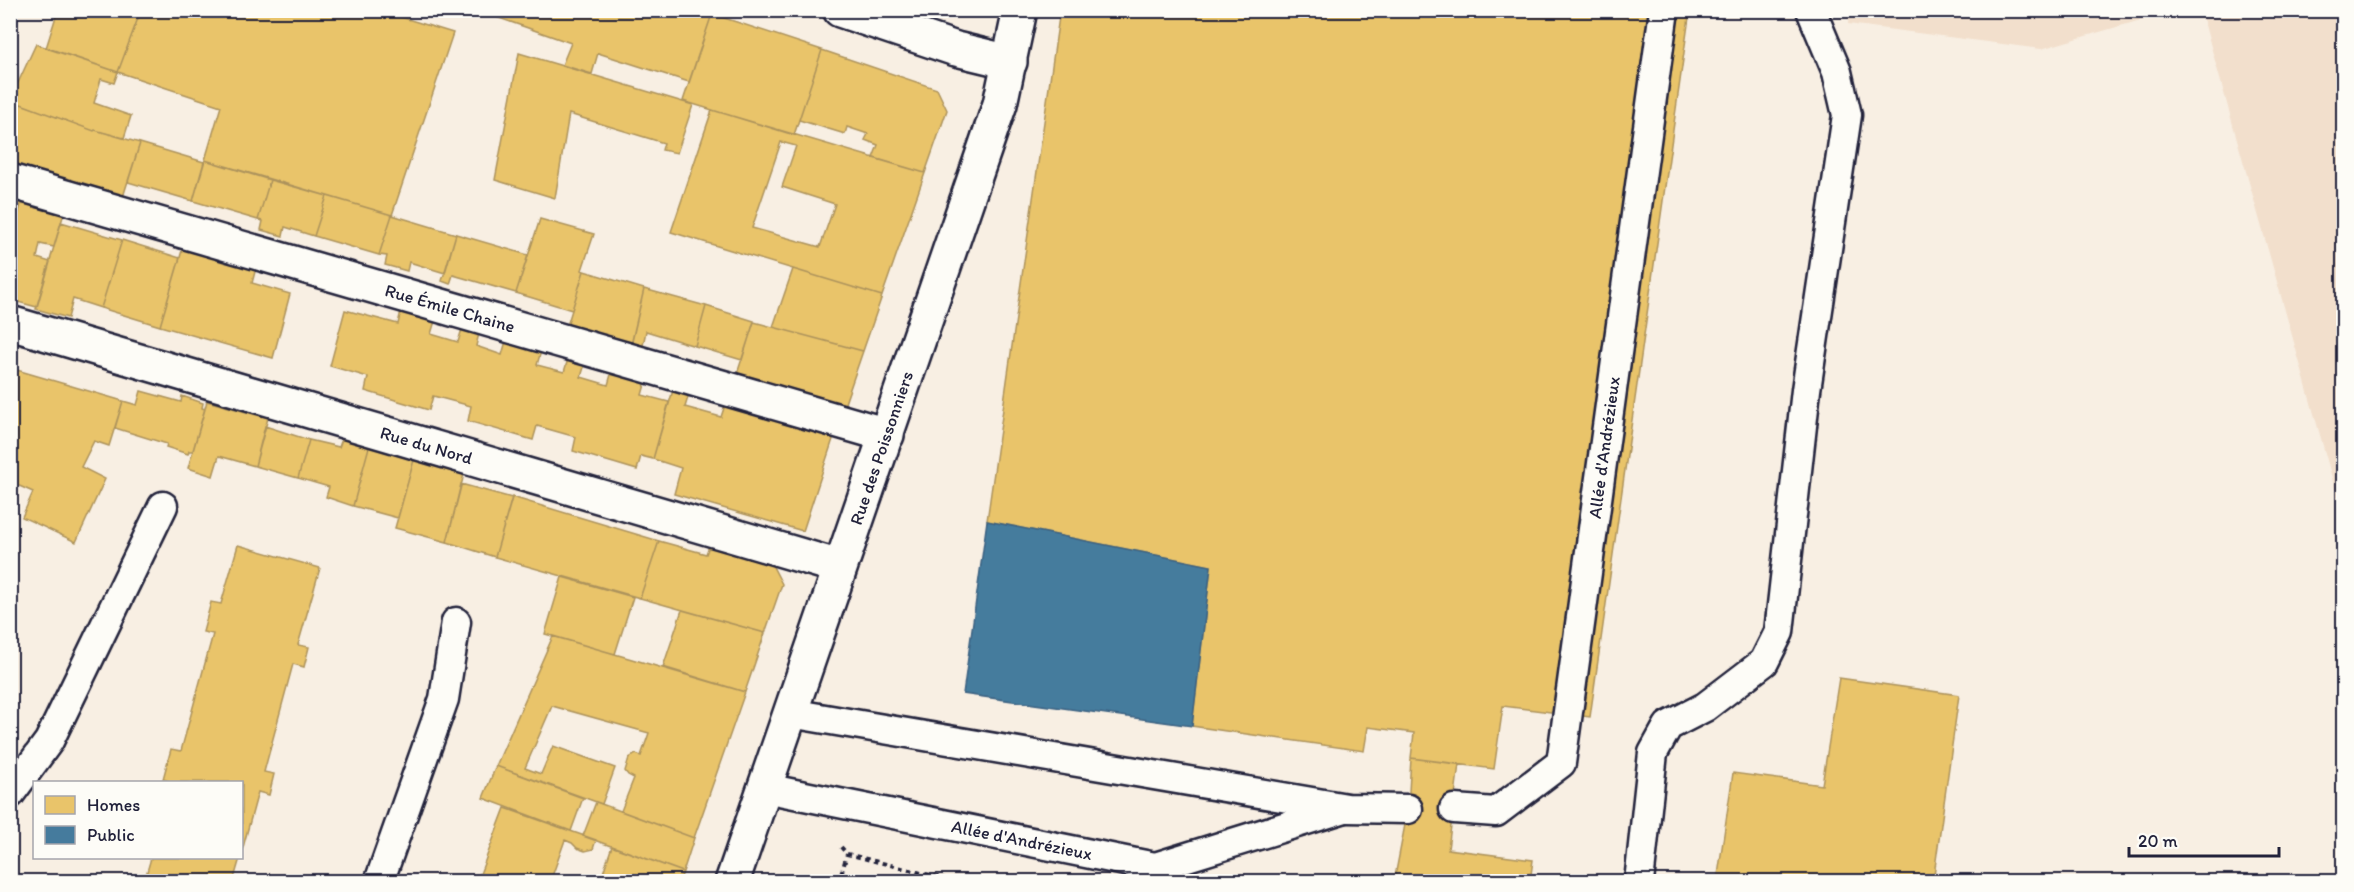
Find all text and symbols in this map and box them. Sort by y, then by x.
street label: Rue Émile Chaine [382,279,517,338]
street label: Rue des Poissonniers [845,368,918,528]
street label: Allée d'Andrézieux [1584,375,1625,520]
street label: Rue du Nord [377,421,475,469]
legend [33,781,243,859]
text: Homes [87,794,140,816]
street label: Allée d'Andrézieux [949,815,1095,865]
scale bar [2129,820,2279,858]
text: Public [87,824,135,846]
text: 20 m [2138,830,2178,852]

